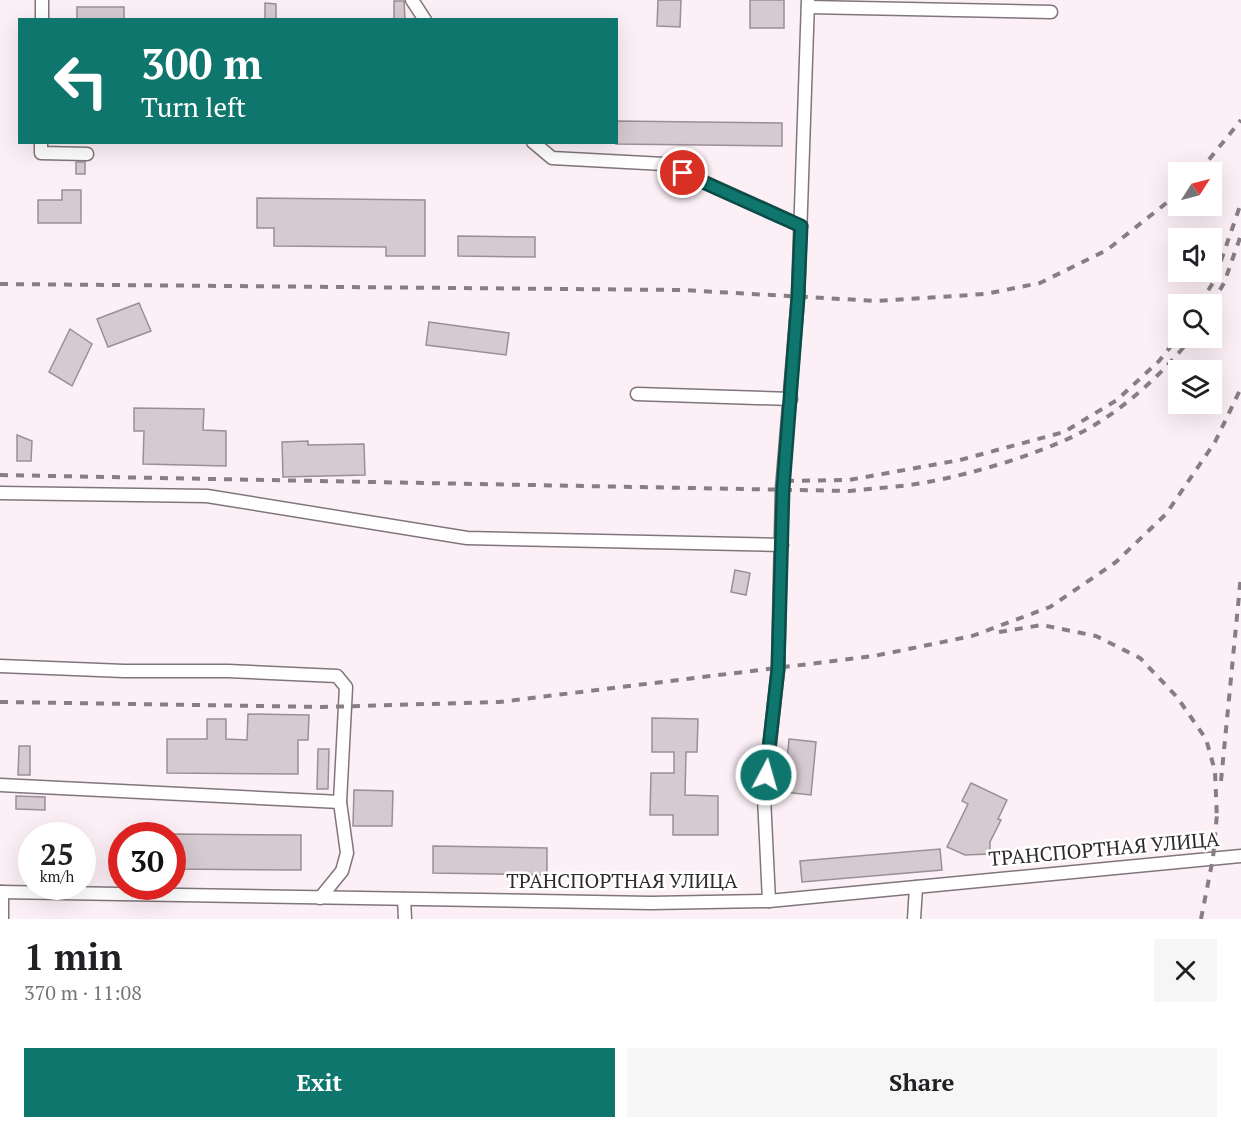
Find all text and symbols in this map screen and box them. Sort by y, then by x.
text: 300 m [141,35,262,91]
icon: left [42,42,120,120]
text: Turn left [141,89,246,125]
pin [657,147,708,198]
icon: arrive [666,156,699,189]
north arrow [1168,162,1222,216]
map controls [1168,162,1222,414]
button: sound [1168,228,1222,282]
button: search [1168,294,1222,348]
button: layers [1168,360,1222,414]
position arrow [734,743,798,807]
speed limit sign: 30 [108,822,186,900]
street label: ТРАНСПОРТНАЯ УЛИЦА [988,825,1221,872]
text: 25 [40,834,74,874]
text: km/h [40,866,74,886]
street label: ТРАНСПОРТНАЯ УЛИЦА [506,867,738,894]
text: 1 min [24,933,122,980]
button: close [1154,939,1217,1002]
text: 370 m · 11:08 [24,979,142,1006]
button: Exit [24,1048,615,1117]
button: Share [627,1048,1217,1117]

